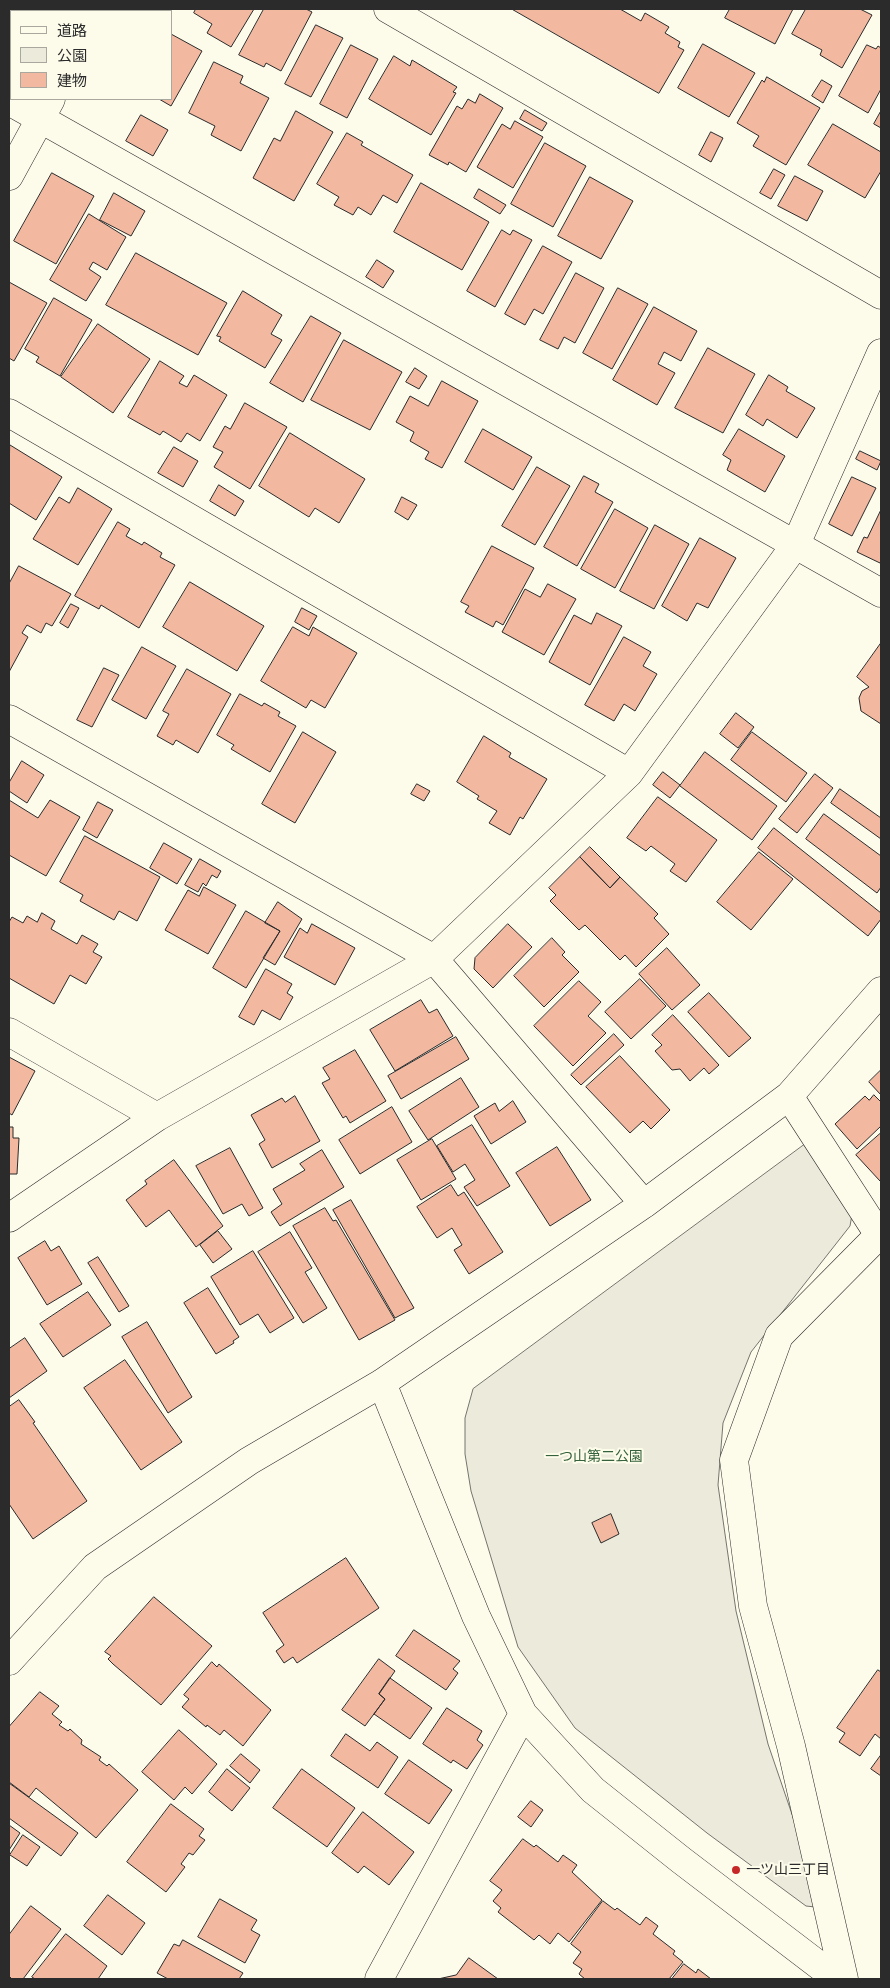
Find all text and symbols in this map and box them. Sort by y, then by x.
legend [10,10,172,100]
text: 道路 [57,22,87,40]
text: 公園 [57,47,87,65]
text: 建物 [57,72,87,90]
park label: 一つ山第二公園 [545,1449,643,1465]
place label: 一ツ山三丁目 [746,1862,830,1878]
marker: 一ツ山三丁目 [730,1864,742,1876]

